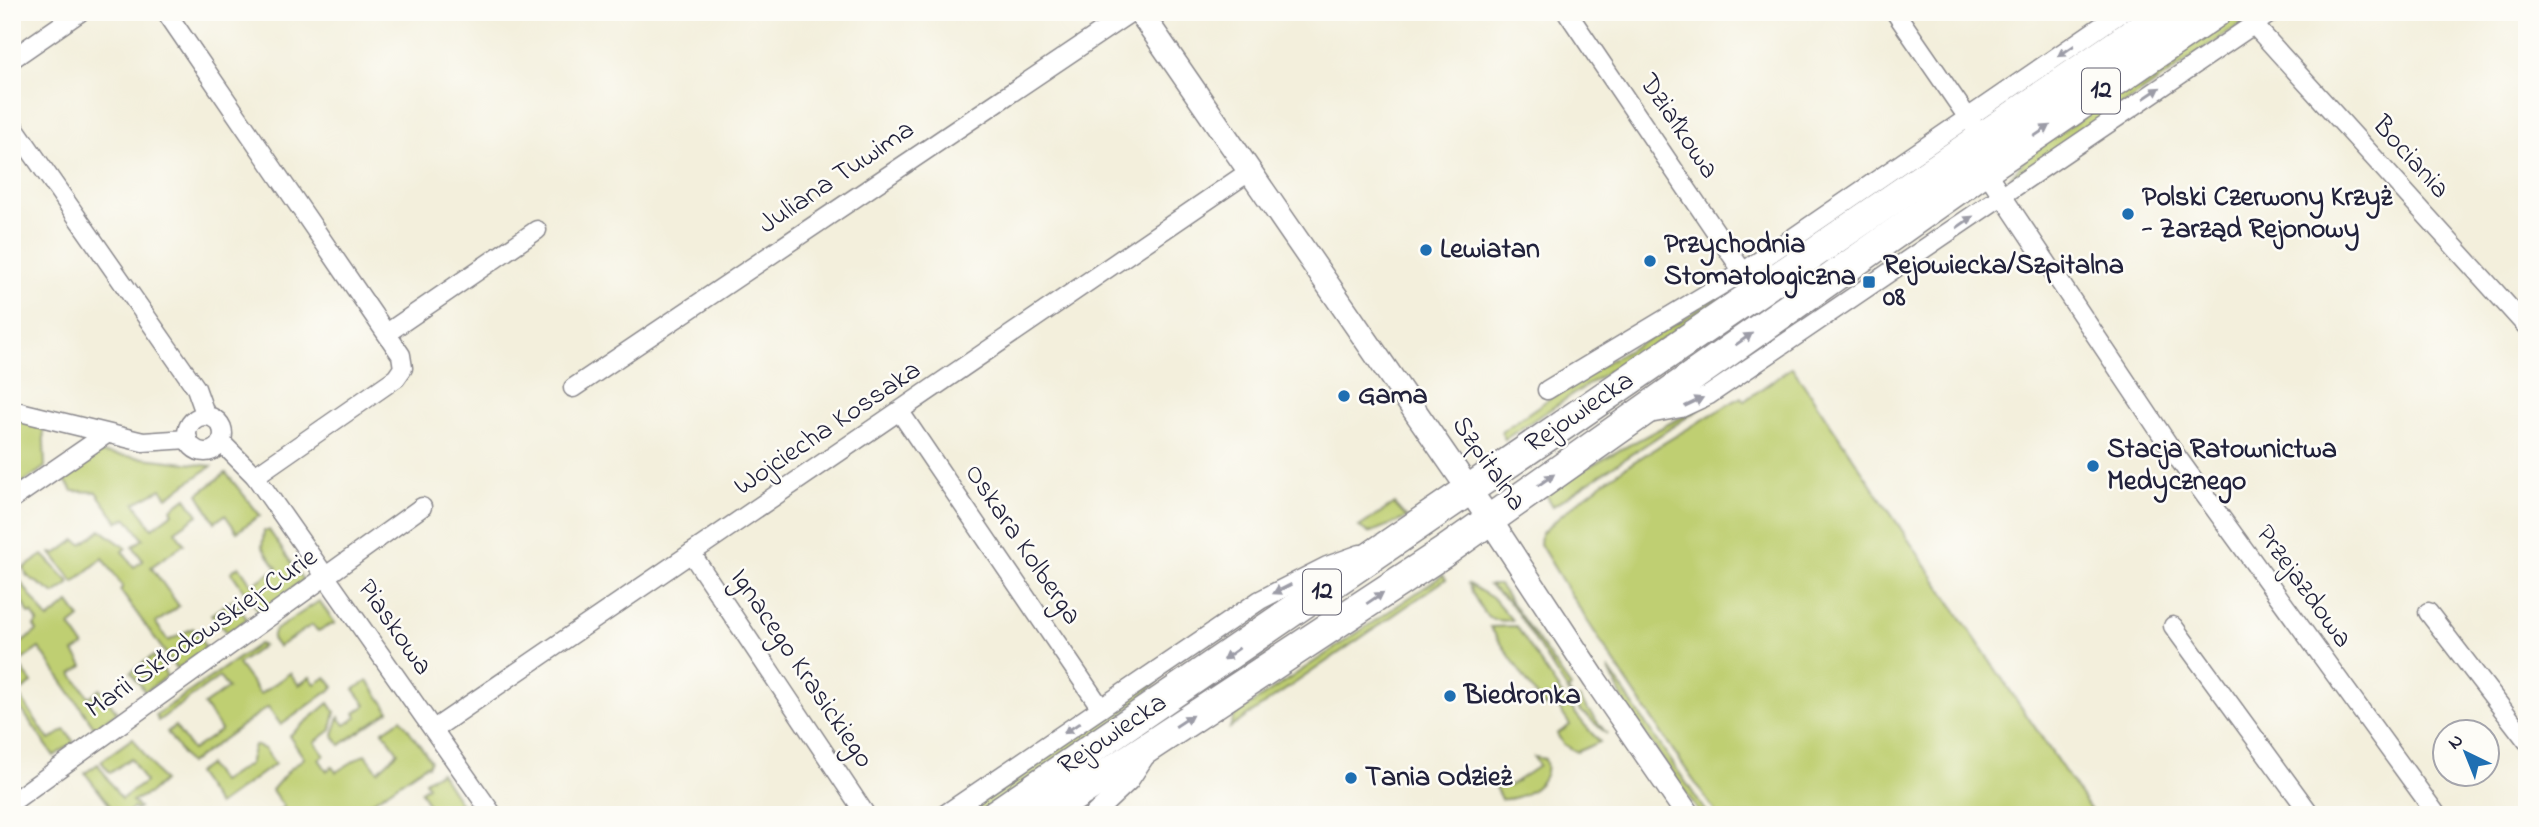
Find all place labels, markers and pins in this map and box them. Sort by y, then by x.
place label: Polski Czerwony Krzyż - Zarząd Rejonowy [2141,178,2393,251]
marker: Polski Czerwony Krzyż - Zarząd Rejonowy [2120,206,2136,222]
place label: Przychodnia Stomatologiczna [1664,225,1856,299]
place label: Lewiatan [1440,230,1540,271]
marker: Lewiatan [1418,242,1434,258]
place label: Rejowiecka/Szpitalna 08 [1883,246,2124,319]
marker: Przychodnia Stomatologiczna [1642,253,1658,269]
marker: Rejowiecka/Szpitalna 08 [1861,274,1877,290]
place label: Gama [1358,376,1428,417]
marker: Gama [1336,388,1352,404]
place label: Stacja Ratownictwa Medycznego [2107,430,2337,504]
marker: Stacja Ratownictwa Medycznego [2085,458,2101,474]
place label: Biedronka [1462,676,1581,717]
marker: Biedronka [1442,688,1458,704]
place label: Tania Odzież [1365,758,1514,799]
marker: Tania Odzież [1343,770,1359,786]

